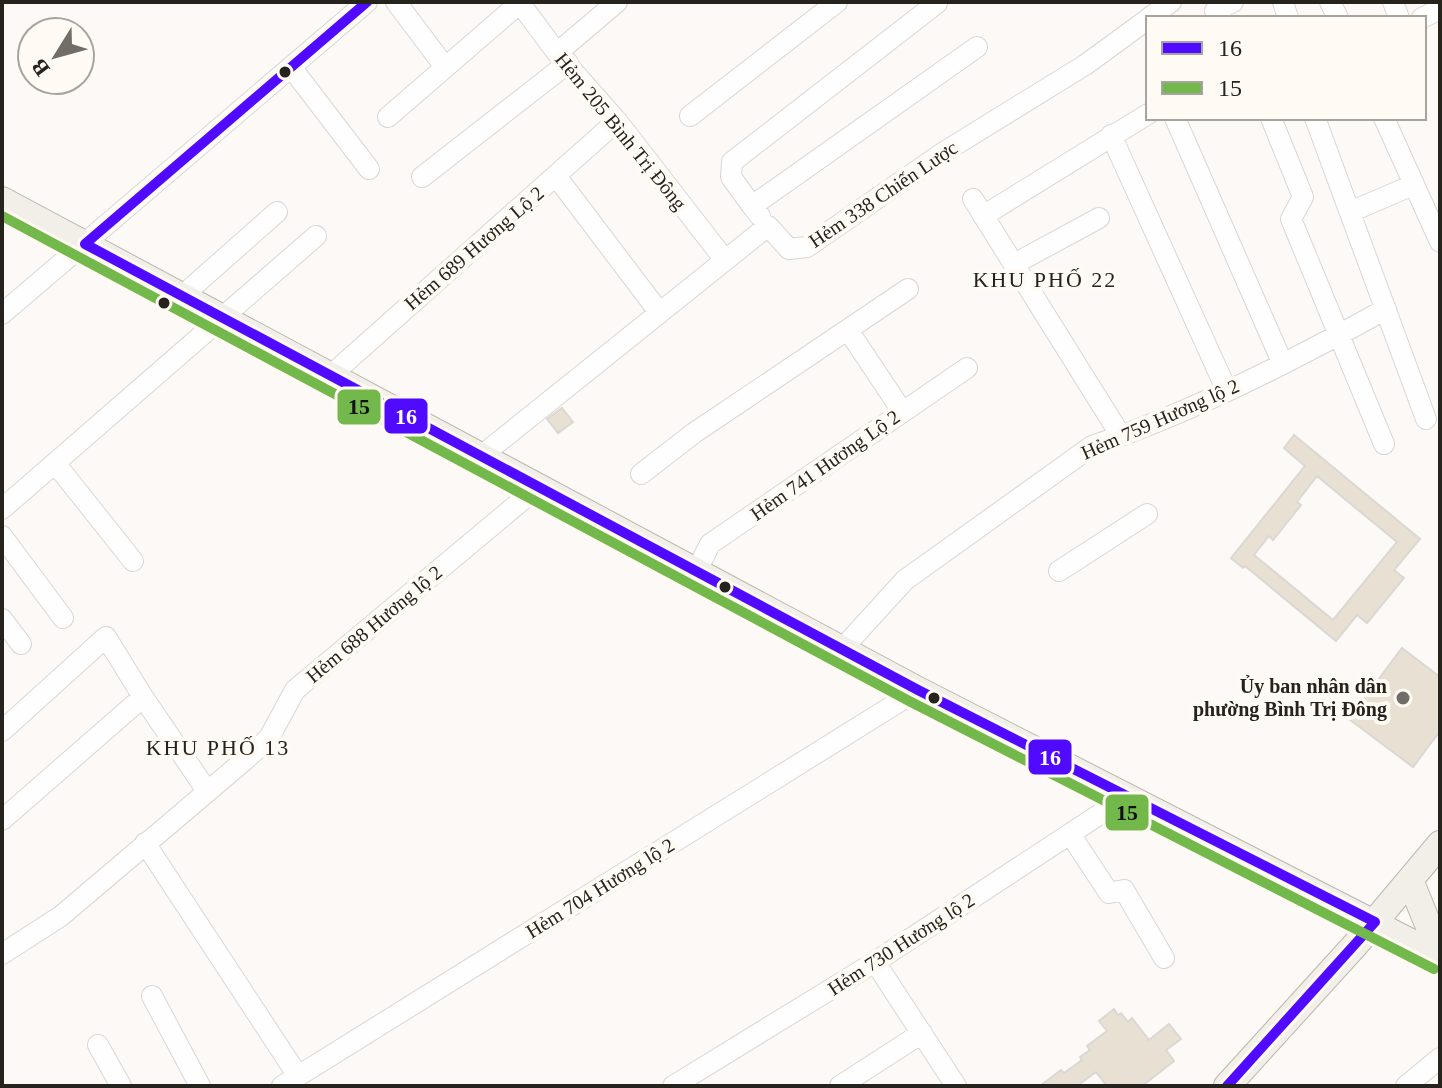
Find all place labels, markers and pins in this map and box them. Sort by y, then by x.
unlabelled marker [277,64,293,80]
unlabelled marker [156,295,172,311]
unlabelled marker [717,579,733,595]
place label: Ủy ban nhân dân phường Bình Trị Đông [1193,675,1387,721]
marker: Ủy ban nhân dân phường Bình Trị Đông [1394,689,1412,707]
unlabelled marker [926,690,942,706]

